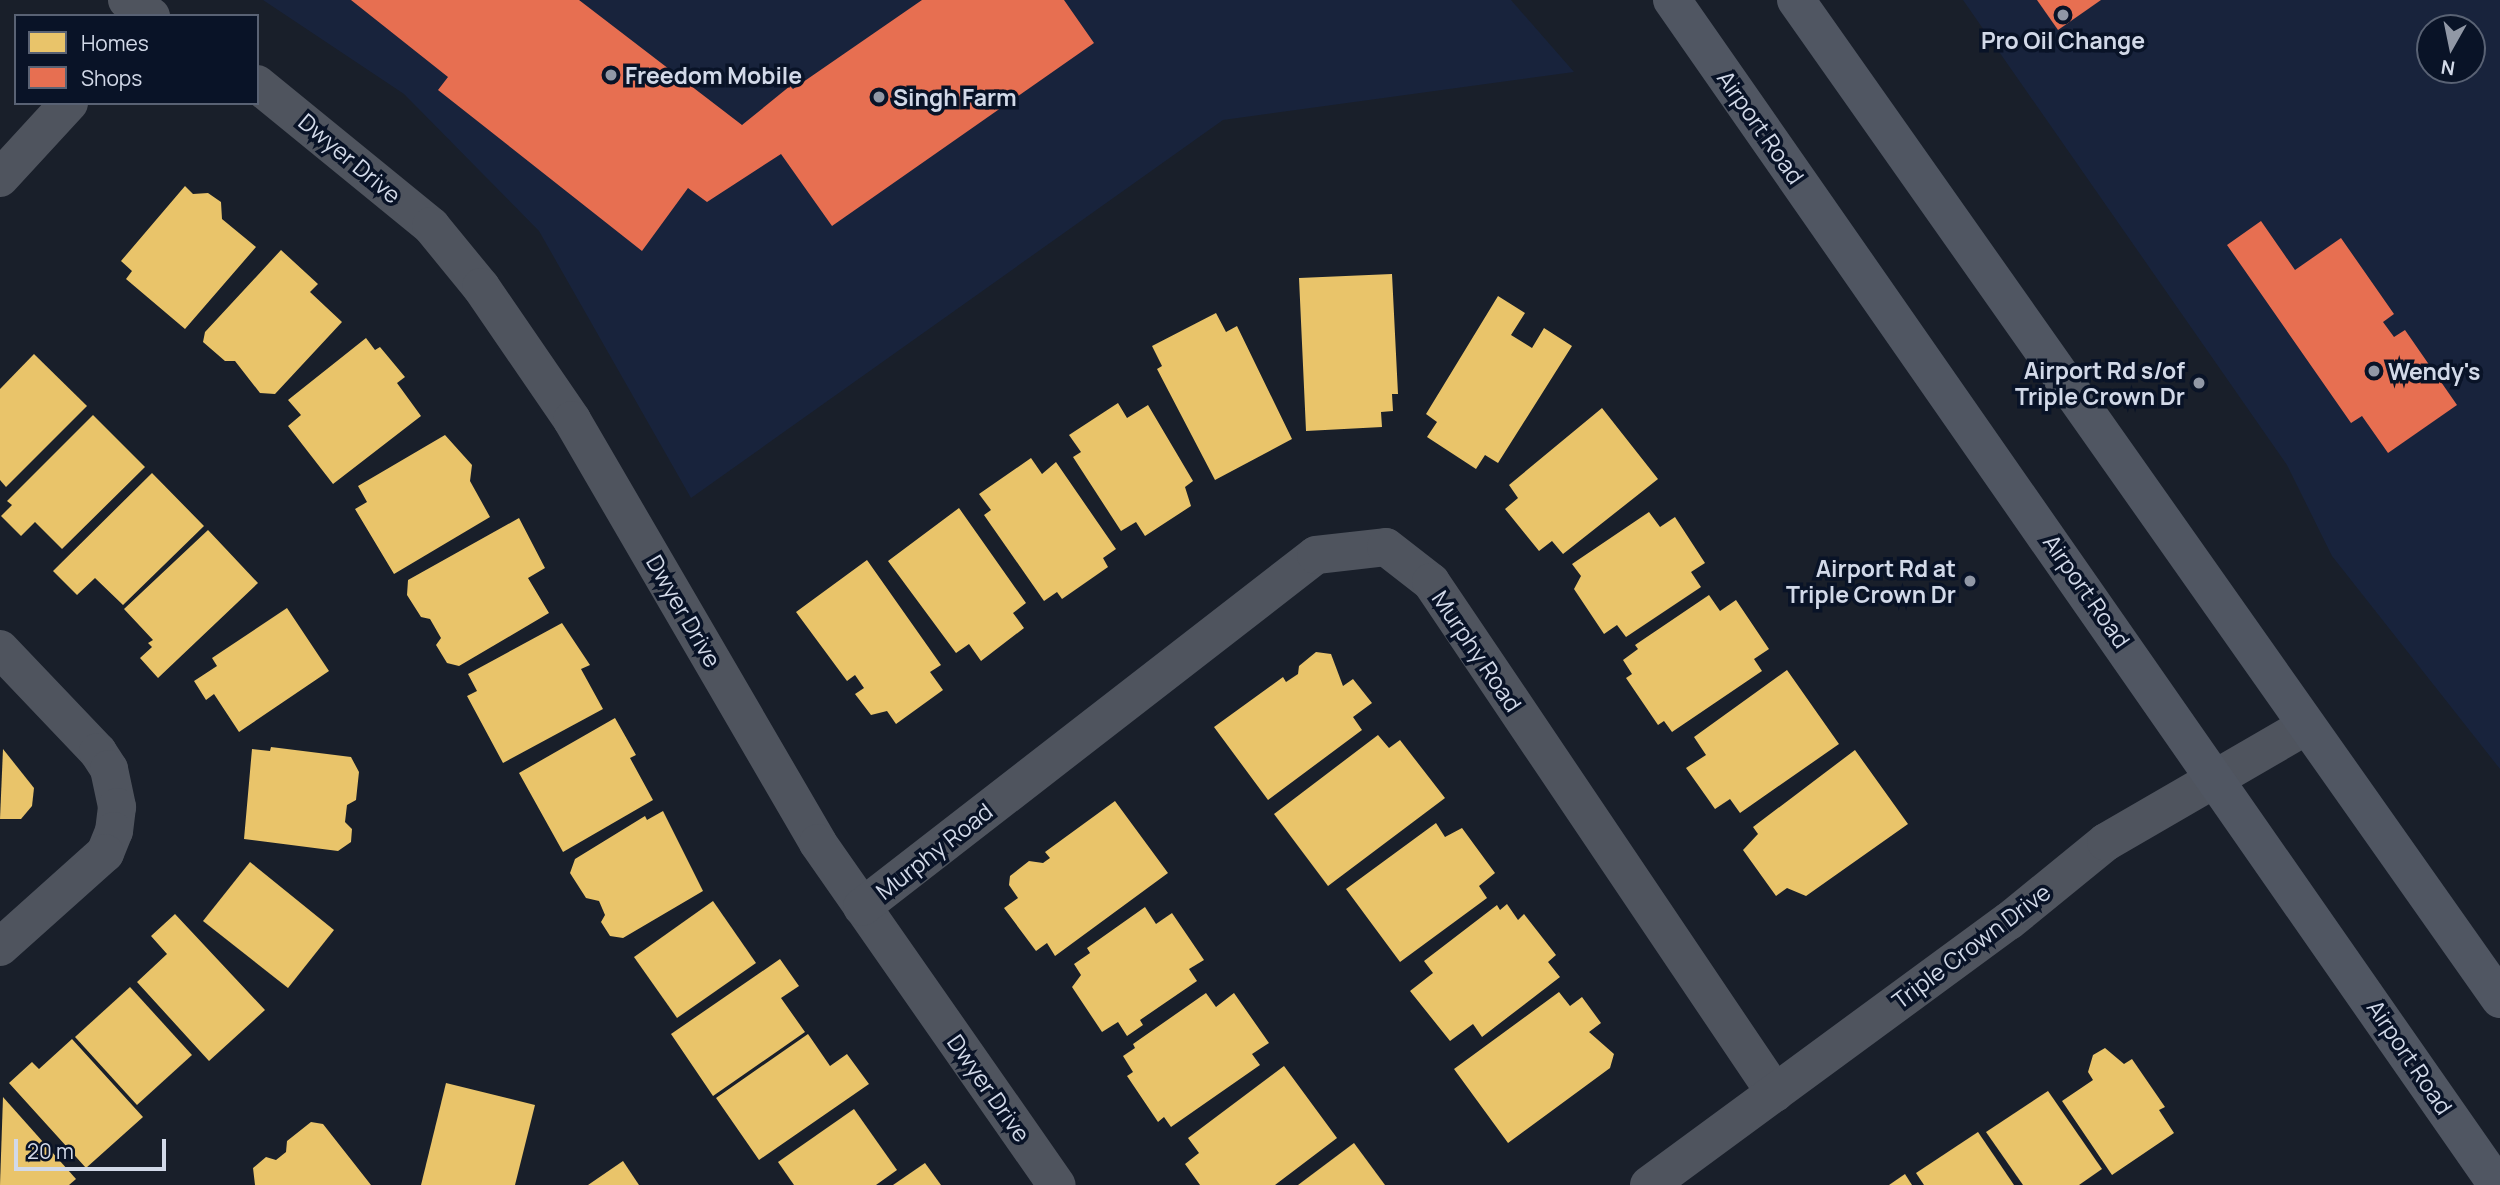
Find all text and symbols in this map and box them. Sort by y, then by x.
marker: Pro Oil Change [2055,7,2071,23]
legend [14,14,259,105]
north arrow [2416,14,2486,84]
place label: Pro Oil Change [1981,26,2145,54]
text: Homes [81,29,149,57]
text: N [2439,54,2457,82]
place label: Freedom Mobile [625,61,802,89]
text: Shops [81,64,142,92]
street label: Airport Road [1712,65,1810,189]
marker: Freedom Mobile [603,67,619,83]
place label: Singh Farm [893,83,1017,111]
marker: Singh Farm [871,89,887,105]
street label: Dwyer Drive [293,107,407,209]
place label: Airport Rd s/of Triple Crown Dr [2015,356,2185,410]
place label: Wendy's [2388,357,2480,385]
marker: Wendy's [2366,363,2382,379]
marker: Airport Rd s/of Triple Crown Dr [2191,375,2207,391]
street label: Airport Road [2038,529,2136,653]
street label: Dwyer Drive [641,550,727,672]
place label: Airport Rd at Triple Crown Dr [1786,554,1956,608]
marker: Airport Rd at Triple Crown Dr [1962,573,1978,589]
street label: Murphy Road [1426,585,1528,717]
street label: Murphy Road [870,797,998,905]
street label: Triple Crown Drive [1887,878,2055,1014]
street label: Airport Road [2362,995,2458,1119]
street label: Dwyer Drive [942,1029,1036,1147]
scale bar [18,1126,170,1170]
text: 20 m [27,1137,74,1165]

